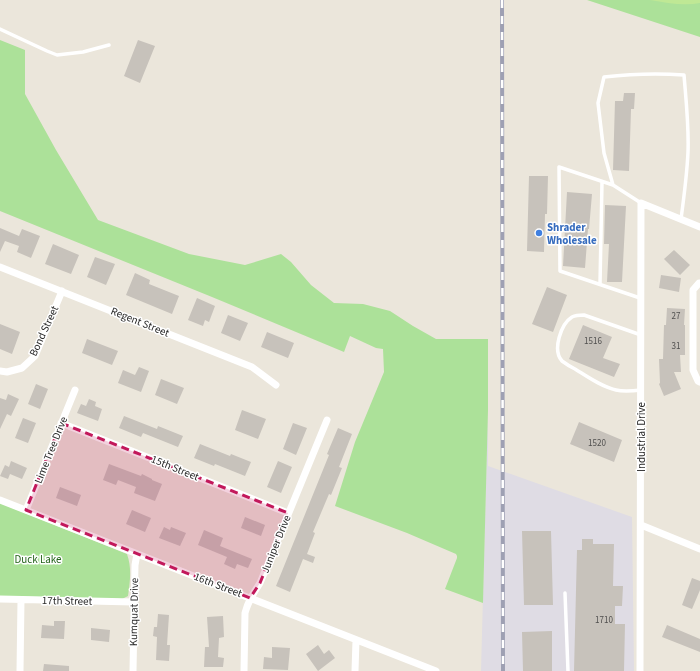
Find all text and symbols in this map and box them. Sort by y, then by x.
place label: Shrader Wholesale [547,220,597,248]
marker: Shrader Wholesale [534,228,544,238]
street label: Bond Street [26,303,62,359]
street label: Regent Street [109,303,172,341]
house number: 27 [672,310,681,323]
house number: 1516 [584,335,602,348]
house number: 31 [672,340,680,353]
street label: Industrial Drive [634,401,649,472]
street label: Lime Tree Drive [31,414,71,486]
house number: 1520 [588,437,606,450]
street label: 15th Street [149,452,201,484]
street label: Juniper Drive [258,512,295,575]
park label: Duck Lake [14,552,62,567]
street label: 16th Street [192,569,244,601]
street label: Kumquat Drive [126,577,142,646]
street label: 17th Street [42,593,93,609]
house number: 1710 [595,614,613,627]

